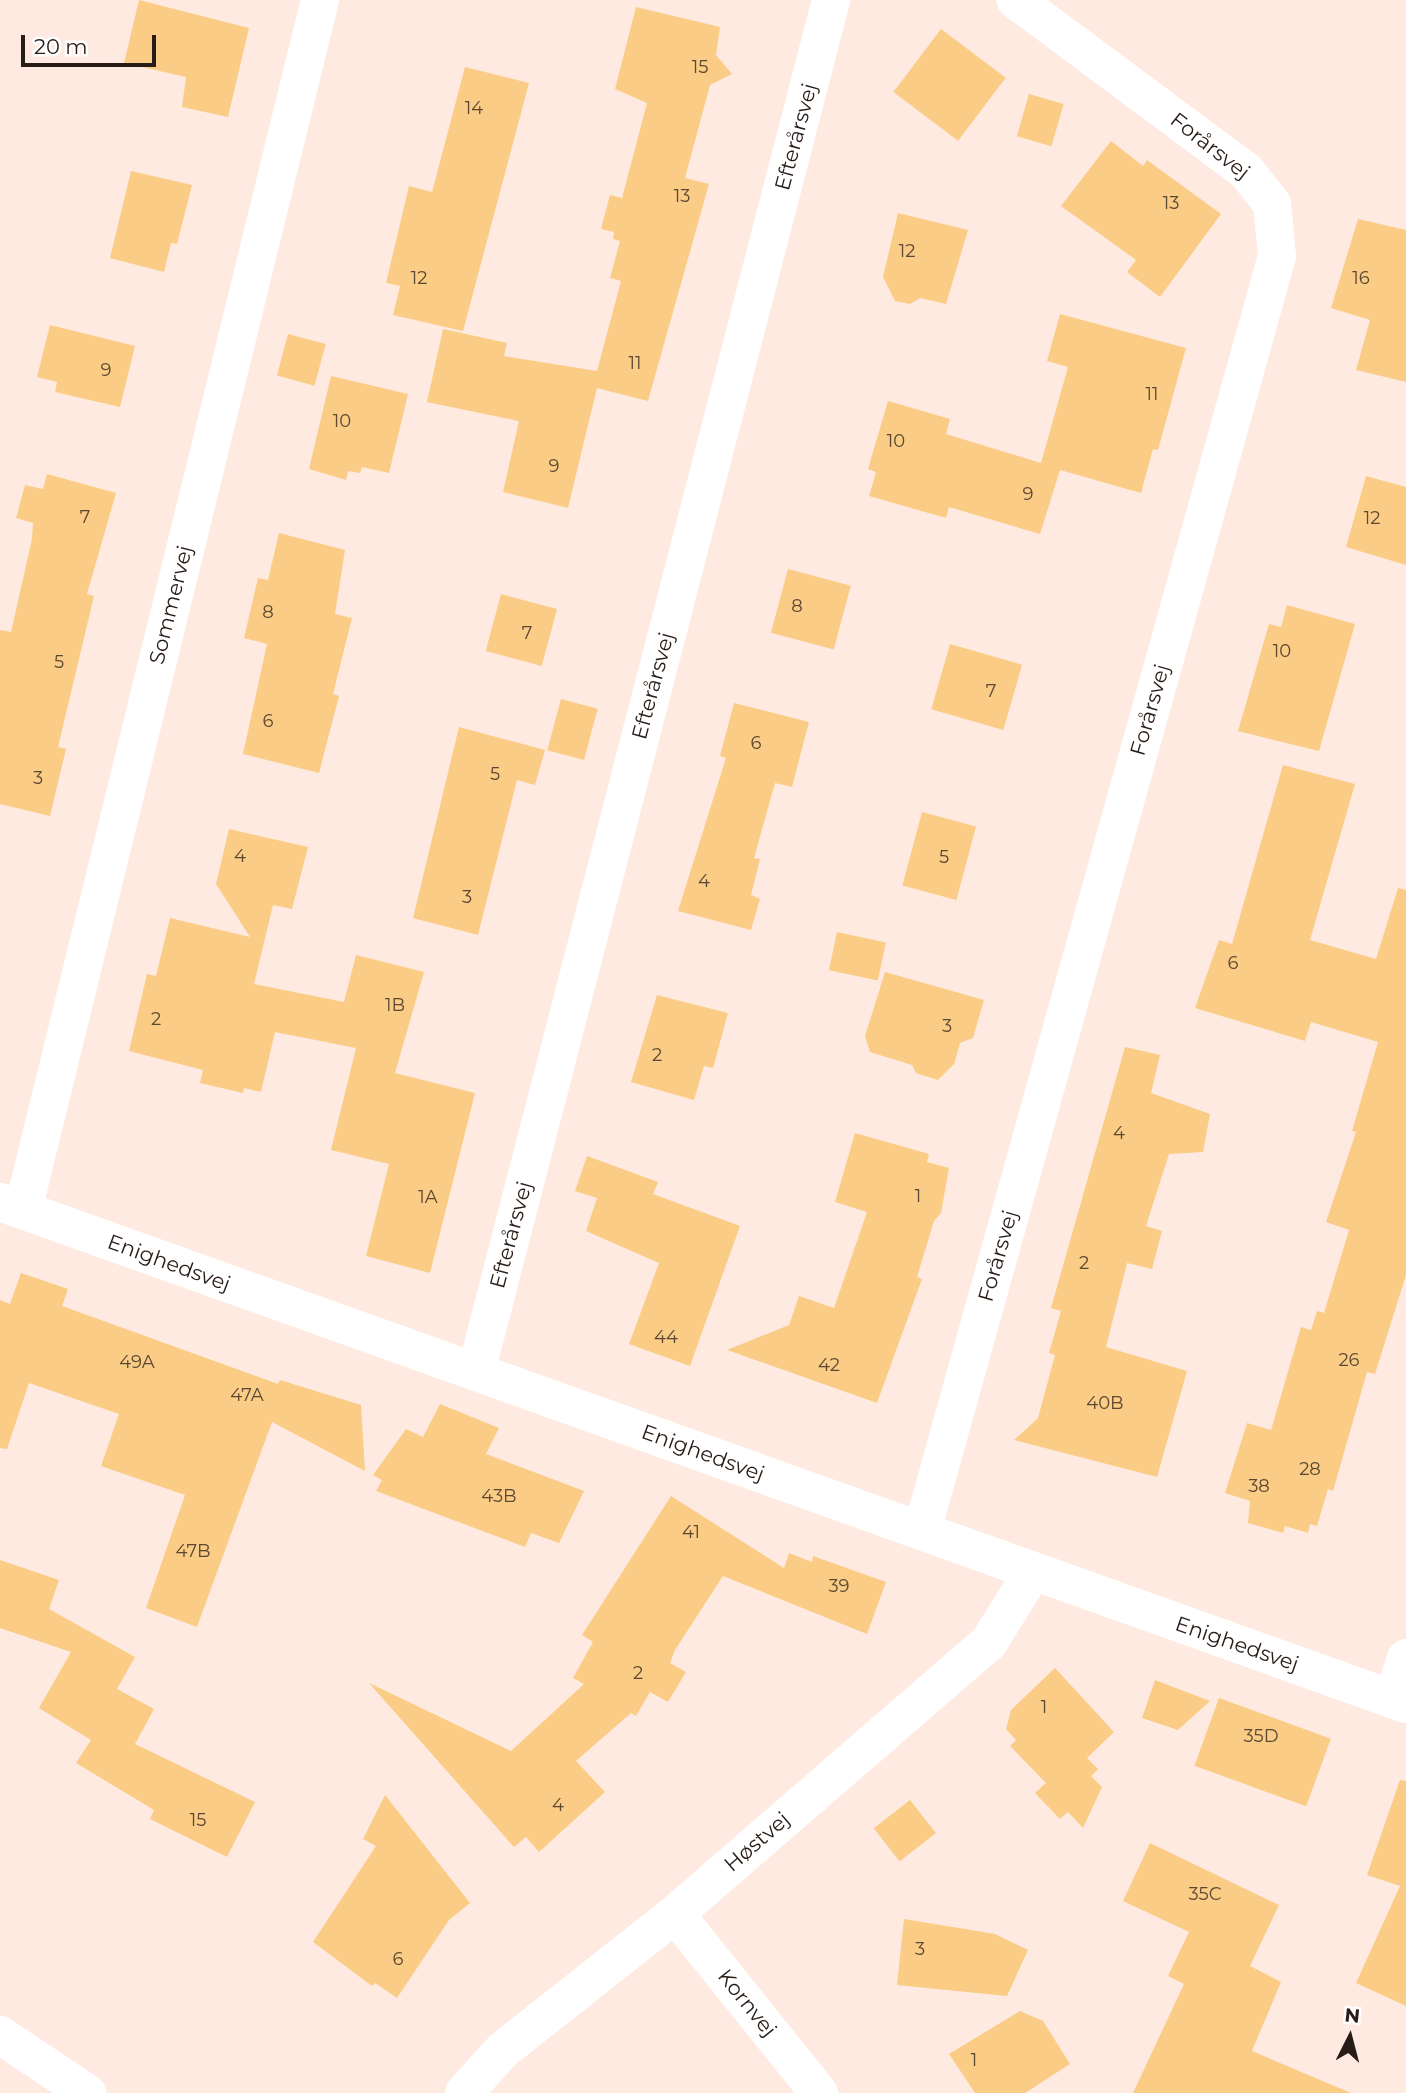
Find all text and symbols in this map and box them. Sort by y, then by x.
scale bar [24,21,159,65]
text: 20 m [34,34,88,59]
house number: 15 [692,56,708,78]
street label: Efterårsvej [770,81,822,193]
house number: 14 [465,97,483,119]
street label: Forårsvej [1165,107,1255,185]
house number: 13 [674,185,690,207]
house number: 13 [1163,192,1179,214]
house number: 12 [899,240,915,262]
house number: 12 [411,267,427,289]
house number: 16 [1352,267,1370,289]
house number: 11 [629,352,641,374]
house number: 9 [101,359,111,381]
house number: 11 [1146,383,1158,405]
house number: 10 [333,410,351,432]
house number: 10 [887,430,905,452]
house number: 9 [549,455,559,477]
house number: 9 [1023,483,1033,505]
house number: 7 [80,506,90,528]
house number: 12 [1364,507,1380,529]
street label: Sommervej [144,543,198,667]
house number: 8 [791,595,803,617]
house number: 8 [262,601,274,623]
house number: 7 [522,622,532,644]
street label: Efterårsvej [627,630,679,742]
house number: 10 [1273,640,1291,662]
house number: 5 [54,651,64,673]
street label: Forårsvej [1125,661,1175,759]
house number: 7 [986,680,996,702]
house number: 6 [263,710,273,732]
house number: 6 [751,732,761,754]
house number: 5 [490,763,500,785]
house number: 3 [33,767,43,789]
house number: 4 [234,845,246,867]
house number: 5 [939,846,949,868]
house number: 4 [698,870,710,892]
house number: 3 [462,886,472,908]
house number: 6 [1228,952,1238,974]
house number: 1B [385,994,405,1016]
house number: 2 [151,1008,161,1030]
house number: 3 [942,1015,952,1037]
house number: 2 [652,1044,662,1066]
house number: 4 [1113,1122,1125,1144]
street label: Efterårsvej [485,1179,537,1291]
house number: 1 [915,1185,921,1207]
house number: 1A [418,1186,438,1208]
street label: Forårsvej [973,1207,1023,1305]
street label: Enighedsvej [104,1229,234,1297]
house number: 2 [1079,1252,1089,1274]
house number: 44 [654,1326,678,1348]
house number: 26 [1338,1349,1360,1371]
house number: 49A [119,1351,155,1373]
house number: 42 [818,1354,840,1376]
house number: 47A [230,1384,264,1406]
house number: 40B [1086,1392,1124,1414]
street label: Enighedsvej [638,1419,768,1487]
house number: 28 [1299,1458,1321,1480]
house number: 38 [1248,1475,1270,1497]
house number: 43B [481,1485,517,1507]
house number: 41 [682,1521,700,1543]
house number: 47B [175,1540,211,1562]
house number: 39 [828,1575,850,1597]
street label: Enighedsvej [1172,1611,1302,1677]
house number: 2 [633,1662,643,1684]
house number: 1 [1041,1696,1047,1718]
house number: 35D [1243,1725,1279,1747]
house number: 4 [552,1794,564,1816]
street label: Høstvej [719,1807,795,1877]
house number: 15 [190,1809,206,1831]
house number: 35C [1189,1883,1221,1905]
house number: 3 [915,1938,925,1960]
house number: 6 [393,1948,403,1970]
street label: Kornvej [712,1964,782,2042]
north arrow [1315,2002,1385,2072]
text: N [1343,2003,1361,2028]
house number: 1 [971,2049,977,2071]

